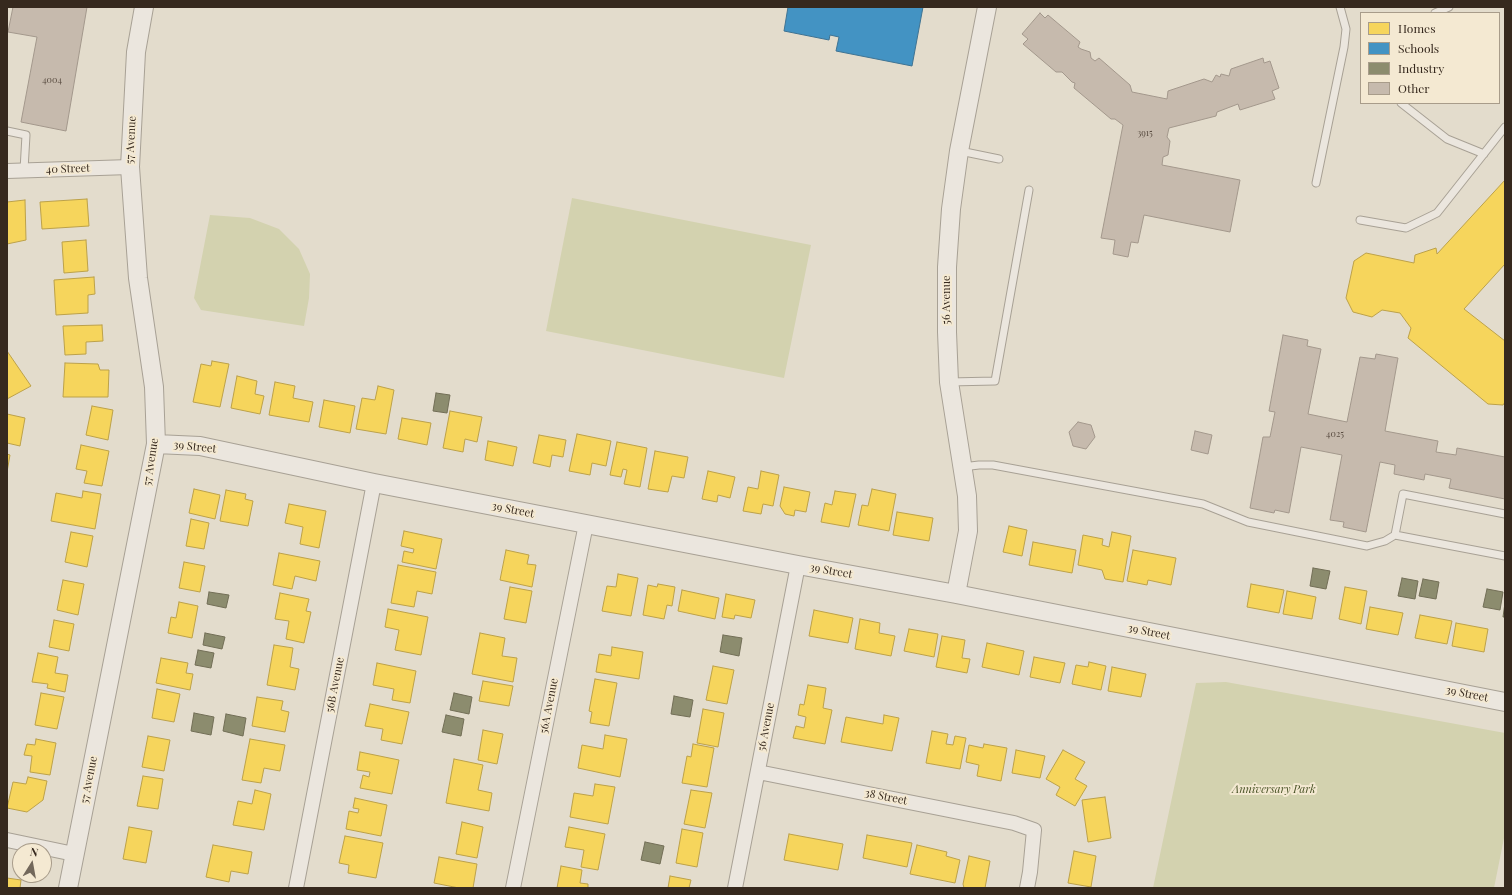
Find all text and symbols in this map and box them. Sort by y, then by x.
legend [1360,12,1500,104]
text: Homes [1398,20,1436,36]
text: Schools [1398,40,1439,56]
text: Industry [1398,60,1444,76]
house number: 4004 [42,75,62,85]
text: Other [1398,80,1430,96]
street label: 57 Avenue [123,116,139,164]
house number: 3915 [1137,128,1153,138]
street label: 40 Street [46,162,90,176]
street label: 56 Avenue [940,275,954,325]
house number: 4025 [1326,429,1344,439]
street label: 57 Avenue [141,437,161,487]
street label: 39 Street [173,438,217,456]
street label: 39 Street [491,499,535,521]
street label: 39 Street [809,561,853,581]
street label: 39 Street [1127,621,1171,643]
street label: 56B Avenue [323,656,347,714]
street label: 56A Avenue [537,677,561,735]
street label: 39 Street [1445,683,1489,705]
street label: 56 Avenue [755,702,777,752]
street label: 57 Avenue [78,755,100,805]
park label: Anniversary Park [1232,783,1316,797]
street label: 38 Street [864,786,908,808]
north arrow [12,843,52,883]
text: N [29,844,40,860]

